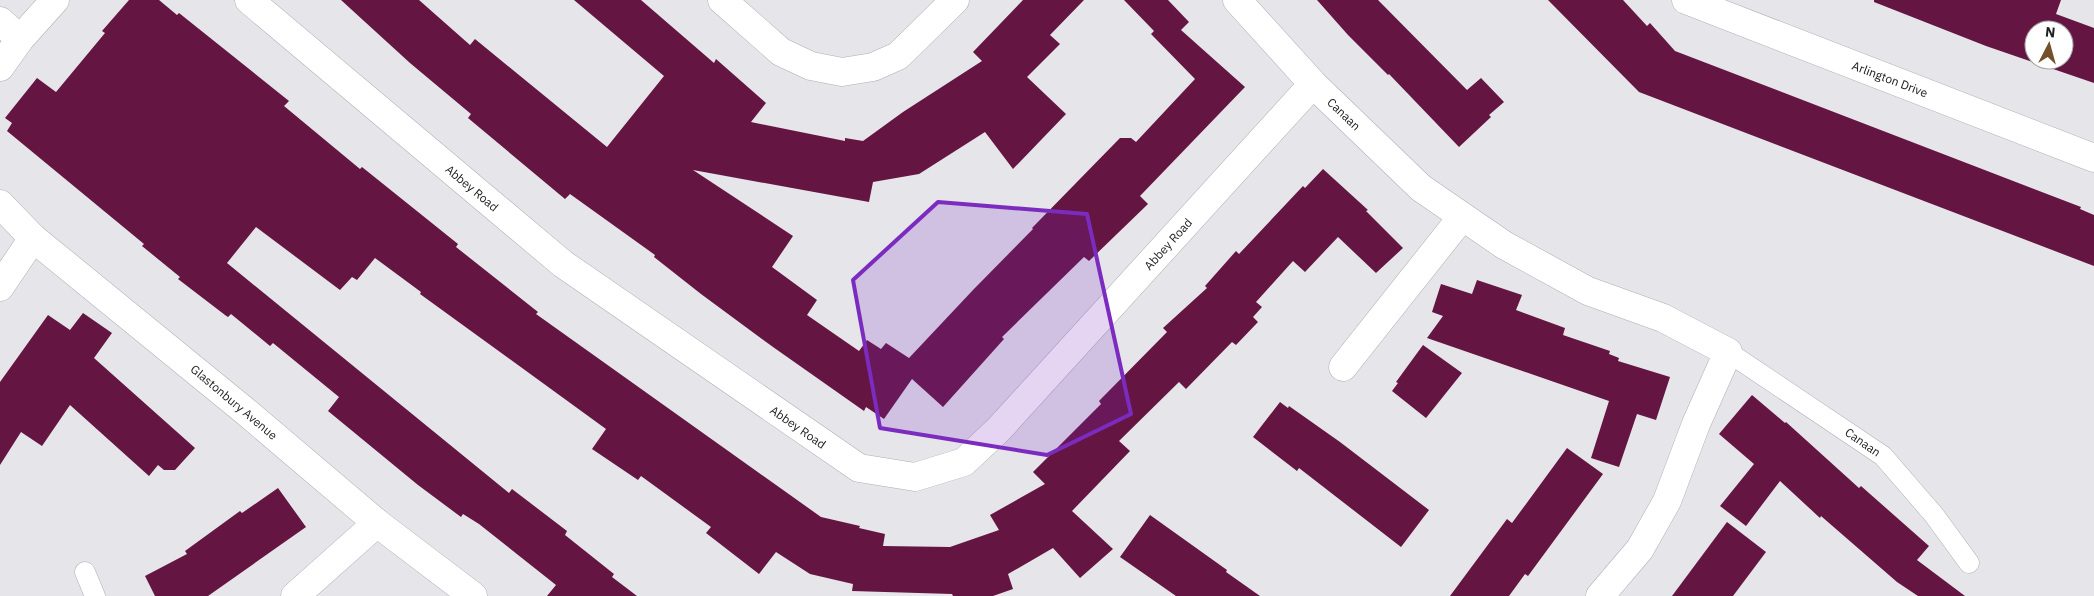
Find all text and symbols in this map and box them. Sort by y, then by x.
north arrow [2024,20,2074,70]
text: N [2044,23,2056,42]
street label: Arlington Drive [1850,58,1930,100]
street label: Canaan [1324,95,1364,133]
street label: Abbey Road [442,162,502,214]
street label: Abbey Road [1141,215,1195,273]
street label: Glastonbury Avenue [188,361,281,443]
street label: Abbey Road [767,402,829,452]
street label: Canaan [1842,424,1884,460]

